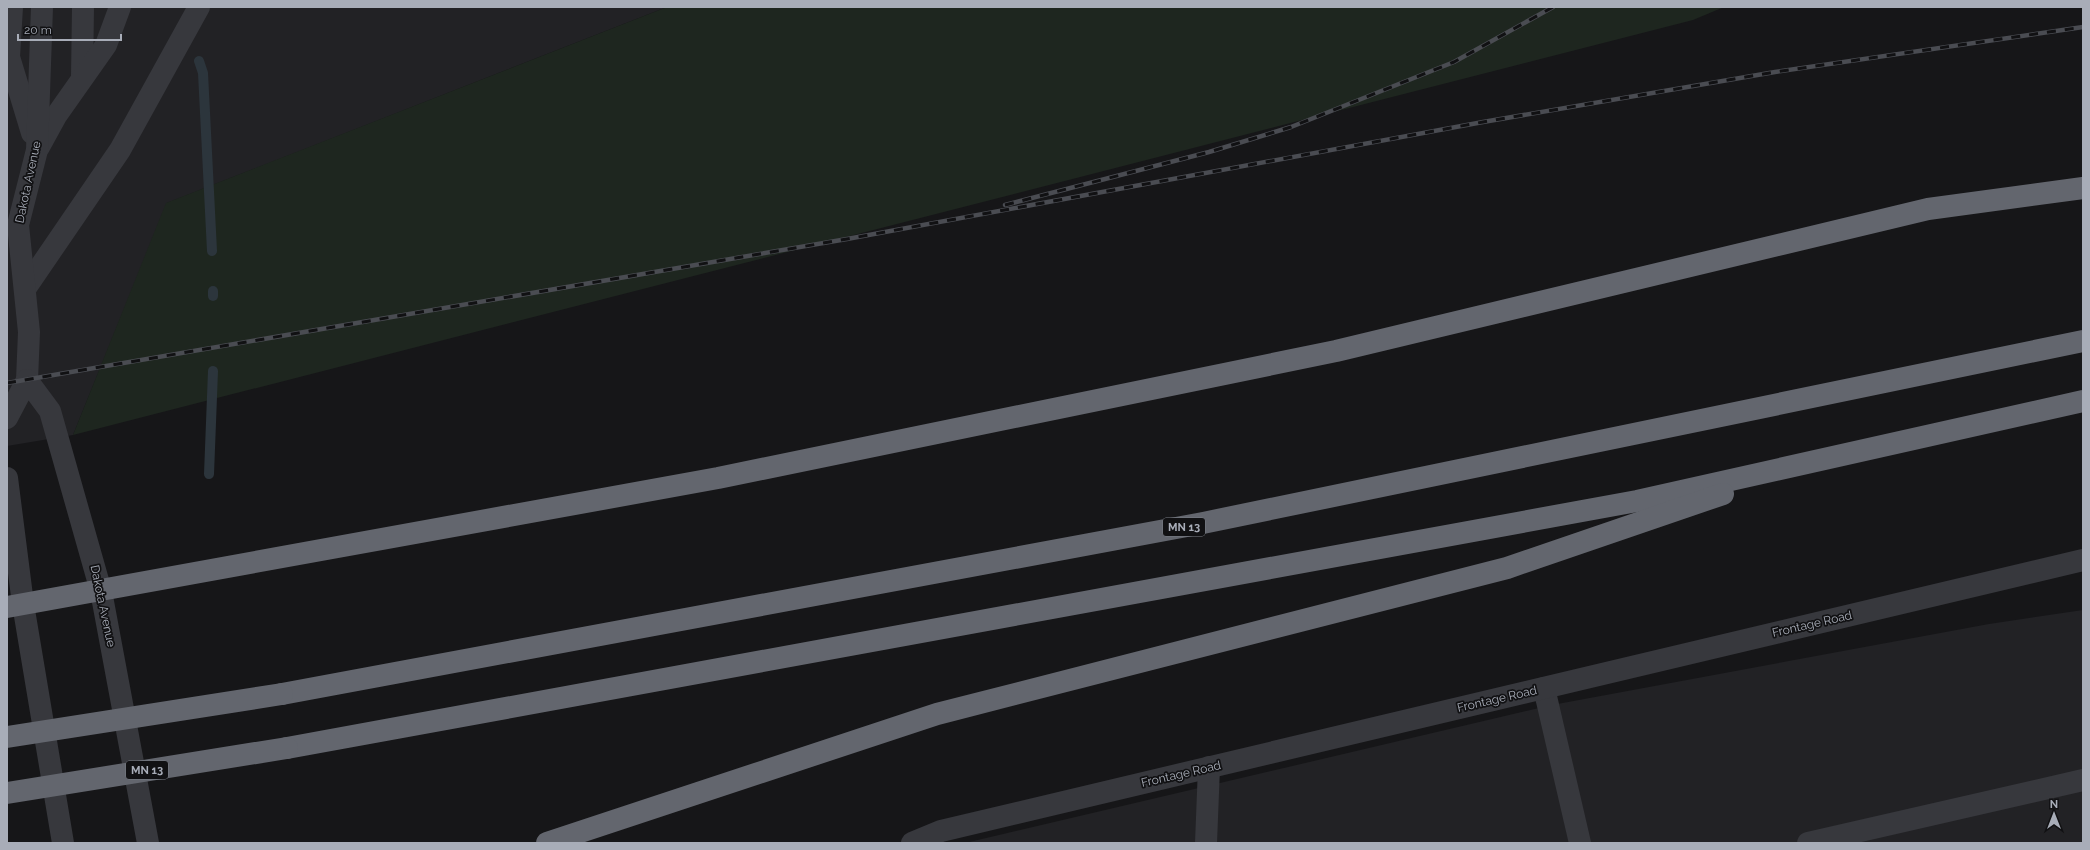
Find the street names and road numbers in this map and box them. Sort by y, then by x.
street label: Dakota Avenue [12,140,44,224]
road number: MN 13 [1163,518,1205,536]
street label: Dakota Avenue [87,564,119,648]
street label: Frontage Road [1771,608,1853,640]
street label: Frontage Road [1456,683,1538,715]
street label: Frontage Road [1140,758,1222,790]
road number: MN 13 [126,761,168,779]

